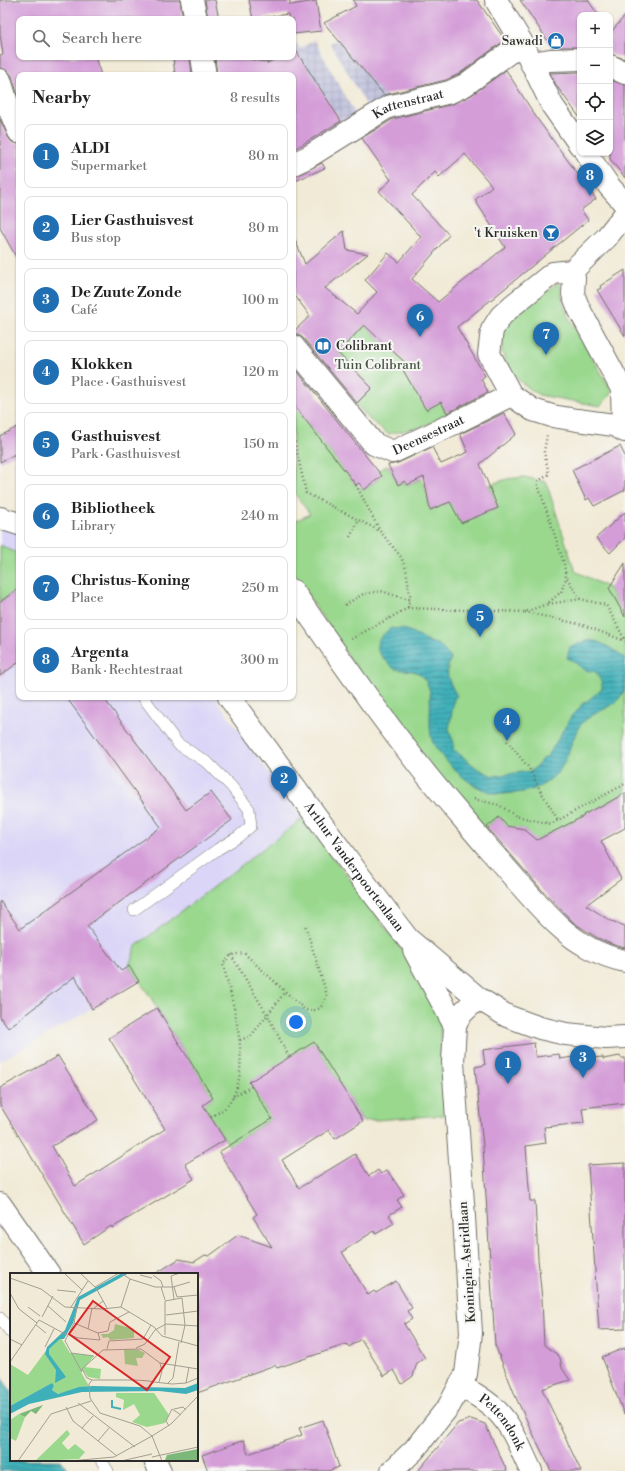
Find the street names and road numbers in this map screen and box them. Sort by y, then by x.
street label: Kattenstraat [370,86,446,123]
street label: Deensestraat [390,411,467,459]
street label: Arthur Vanderpoortenlaan [300,798,408,935]
street label: Koningin-Astridlaan [455,1200,479,1323]
street label: Pettendonk [476,1391,529,1454]

